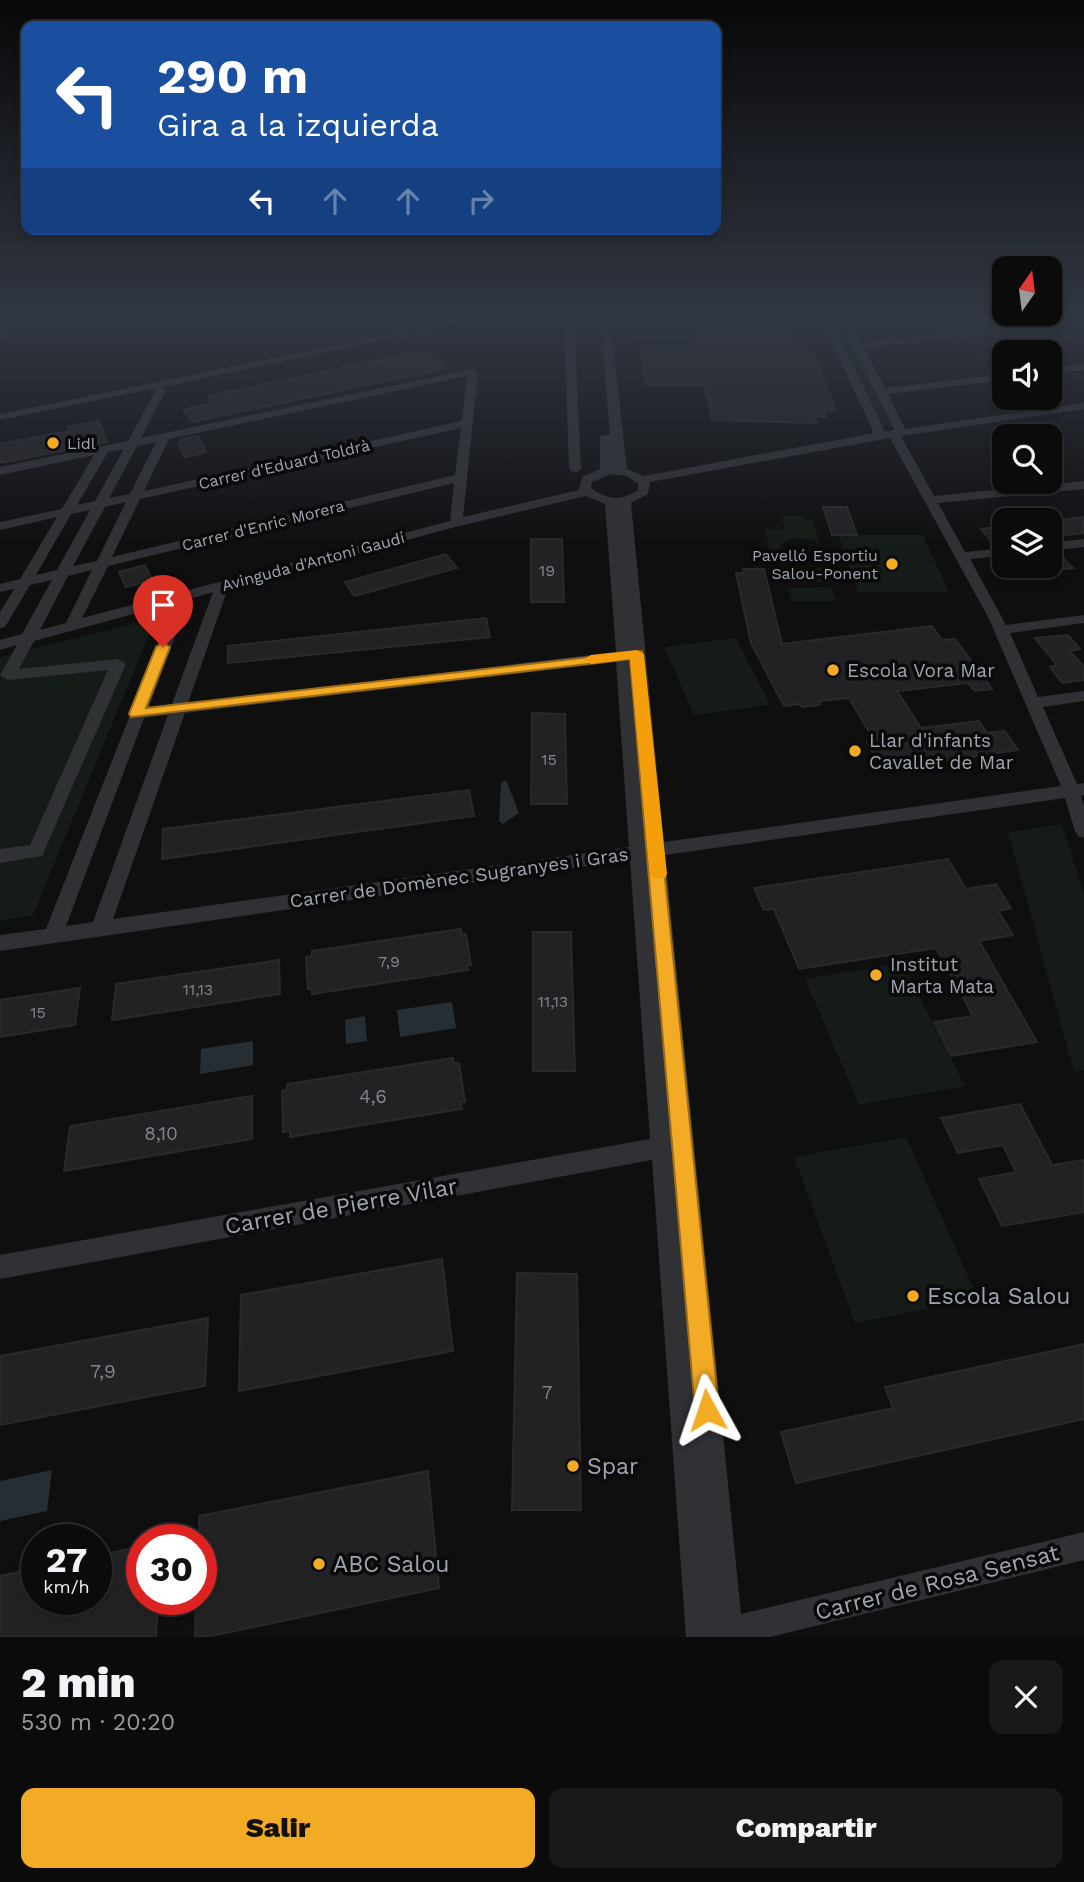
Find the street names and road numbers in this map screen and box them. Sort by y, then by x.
street label: Carrer d'Eduard Toldrà [196,435,372,493]
street label: Carrer d'Enric Morera [180,496,346,555]
street label: Avinguda d'Antoni Gaudí [220,528,407,595]
street label: Carrer de Domènec Sugranyes i Gras [288,842,630,913]
street label: Carrer de Pierre Vilar [223,1173,459,1240]
street label: Carrer de Rosa Sensat [812,1539,1062,1626]

